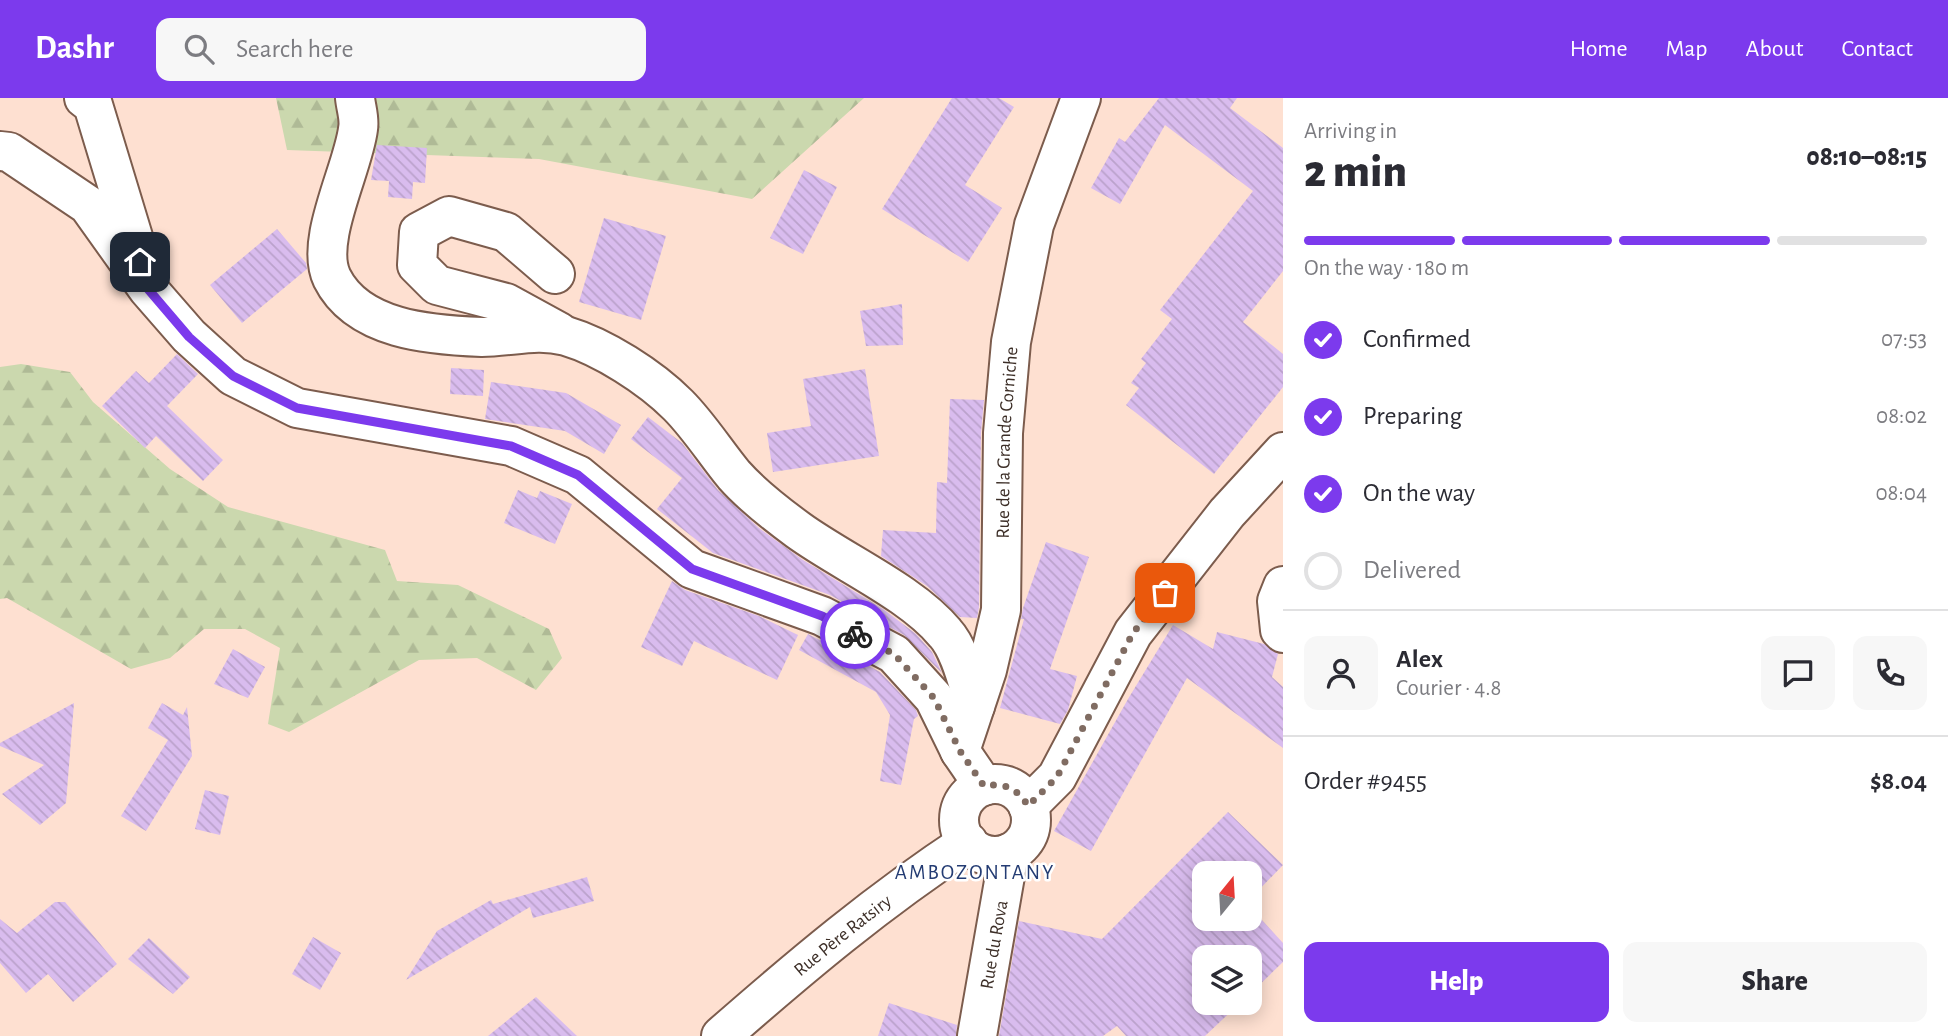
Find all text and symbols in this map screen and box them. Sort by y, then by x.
search box [156,18,646,81]
icon: search [180,30,218,68]
text: Dashr [35,32,114,65]
text: Search here [236,36,353,62]
text: Home [1570,37,1628,61]
text: Map [1666,37,1708,61]
text: About [1746,37,1803,61]
text: Contact [1841,37,1913,61]
text: Arriving in [1304,120,1397,143]
text: 08:10–08:15 [1806,144,1927,170]
text: 2 min [1304,149,1407,195]
pin [110,232,170,292]
icon: home [121,243,159,281]
text: On the way · 180 m [1304,257,1469,280]
icon: check [1304,321,1342,359]
text: Confirmed [1363,326,1471,352]
text: 07:53 [1881,328,1927,351]
street label: Rue de la Grande Corniche [994,346,1022,539]
icon: check [1304,398,1342,436]
text: Preparing [1363,403,1462,429]
text: 08:02 [1876,405,1927,428]
icon: check [1304,475,1342,513]
text: On the way [1363,480,1475,506]
text: 08:04 [1875,482,1927,505]
text: Delivered [1363,557,1461,583]
pin [1135,563,1195,623]
icon: bag [1146,574,1184,612]
courier [820,599,890,669]
icon: bike [836,615,874,653]
button: person [1304,636,1378,710]
button: chat [1761,636,1835,710]
button: phone [1853,636,1927,710]
text: Alex [1396,646,1443,672]
text: Courier · 4.8 [1396,677,1501,700]
text: Order #9455 [1304,768,1427,794]
text: $8.04 [1870,768,1927,794]
north arrow [1192,861,1262,931]
map controls [1192,861,1262,1015]
district label: AMBOZONTANY [895,862,1055,883]
street label: Rue Père Ratsiry [791,891,895,980]
street label: Rue du Rova [977,899,1012,991]
button: Help [1304,942,1609,1022]
button: Share [1623,942,1927,1022]
button: layers [1192,945,1262,1015]

